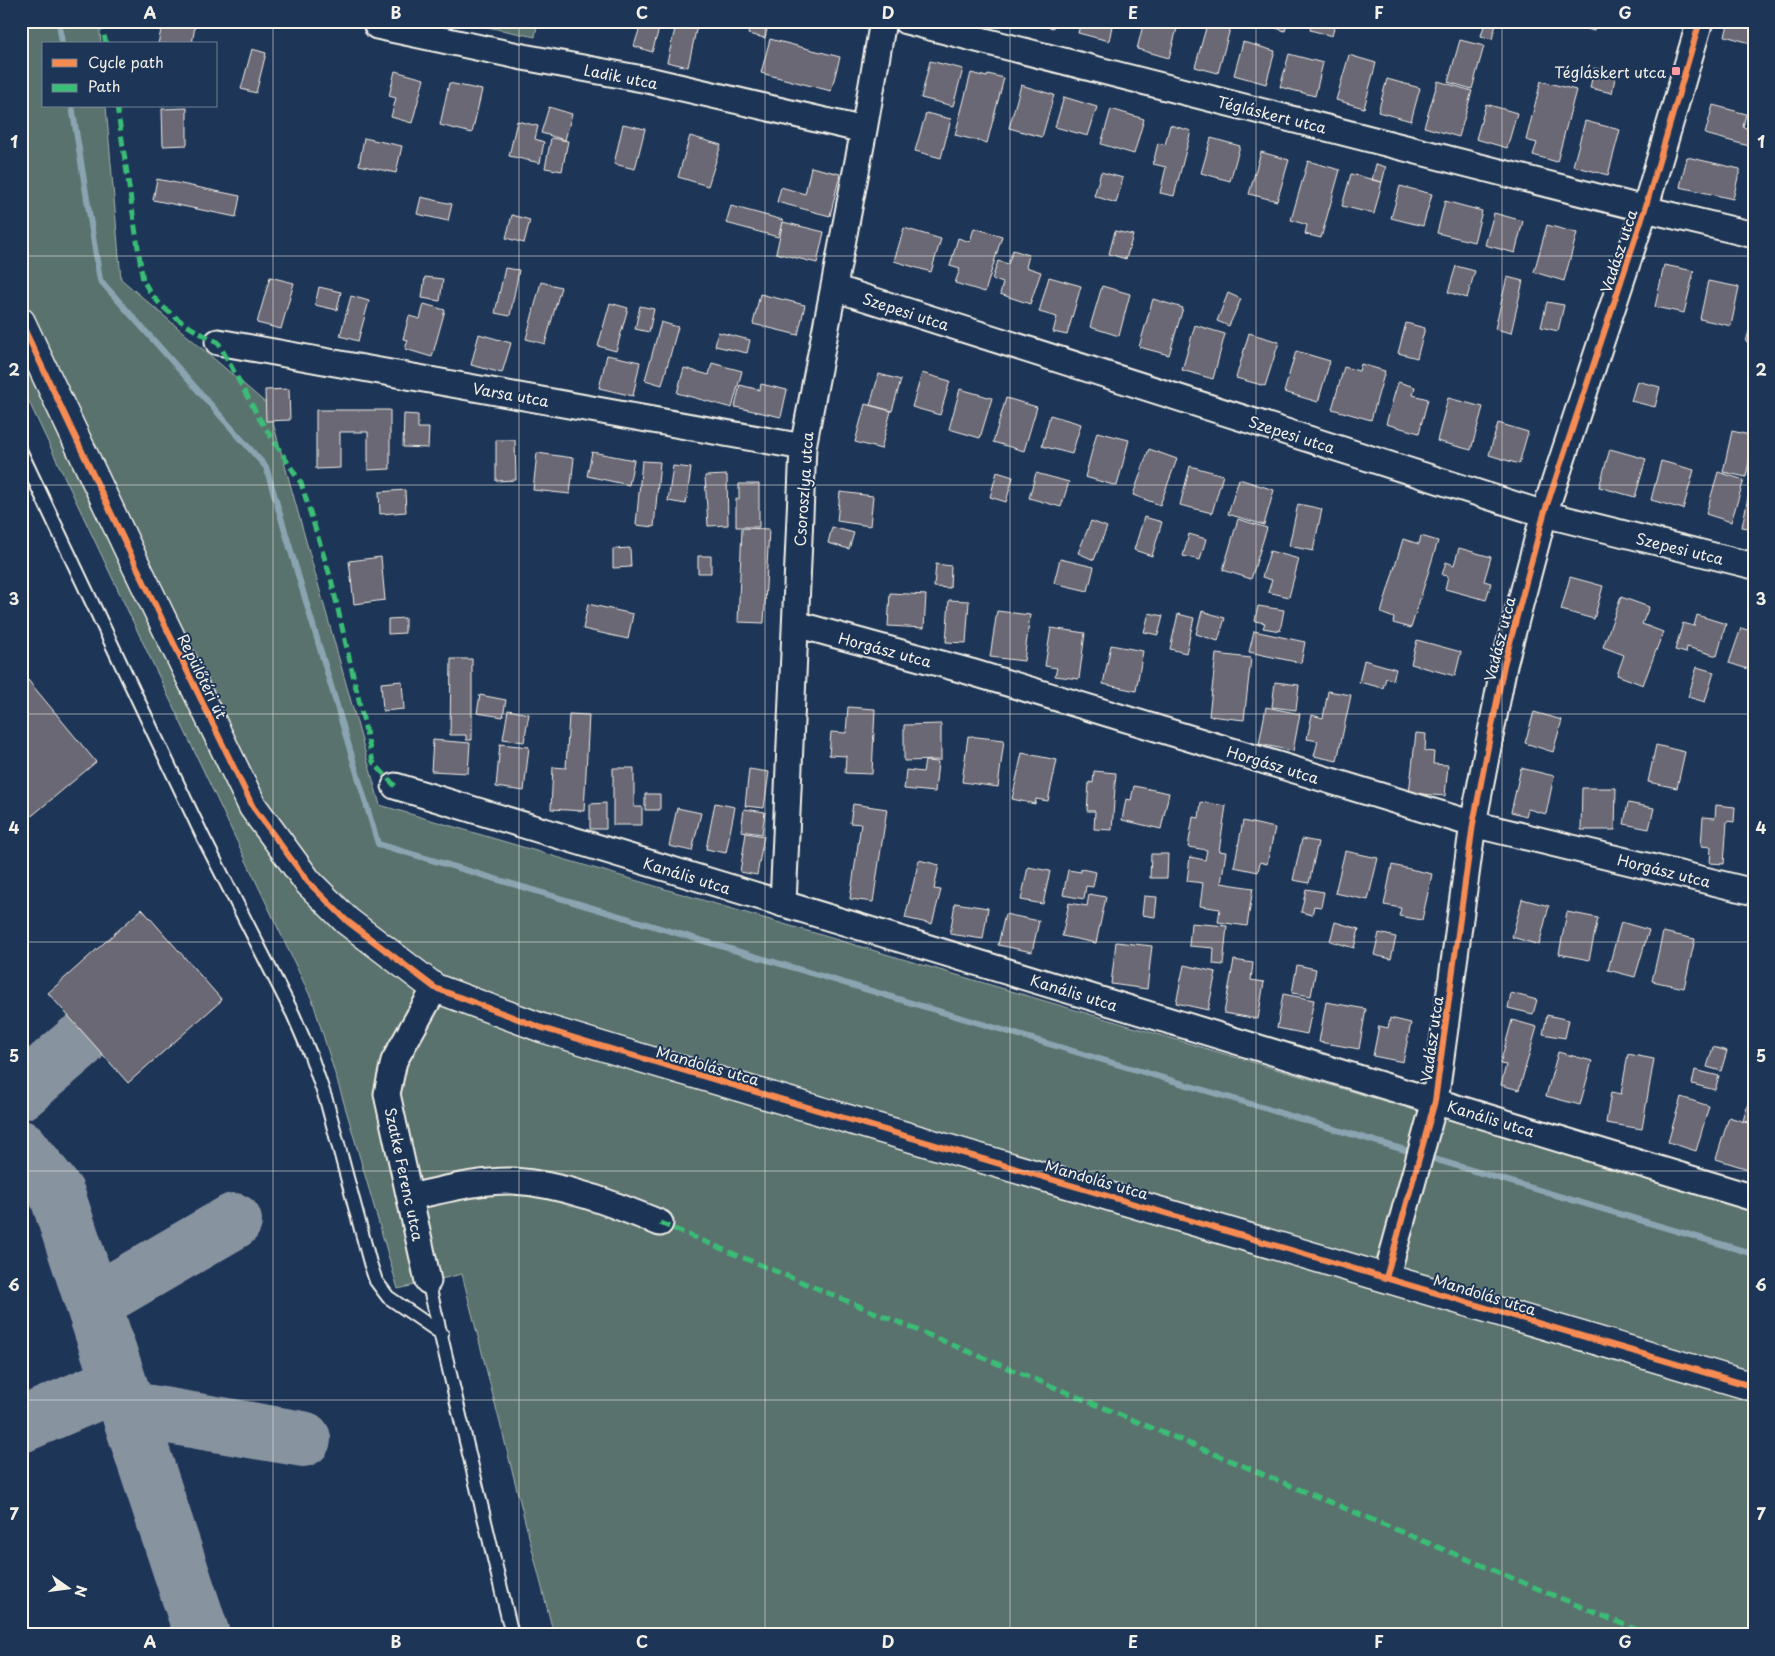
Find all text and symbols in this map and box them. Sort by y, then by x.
text: A [144,0,157,24]
text: B [391,0,402,24]
text: C [636,0,648,24]
text: D [882,0,894,24]
text: E [1128,0,1138,24]
text: F [1374,0,1384,24]
text: G [1618,0,1632,24]
legend [42,42,218,108]
text: Cycle path [88,50,164,73]
street label: Ladik utca [582,58,661,95]
place label: Tégláskert utca [1554,60,1667,83]
marker: Tégláskert utca [1670,65,1682,77]
text: Path [88,74,120,97]
street label: Tégláskert utca [1215,89,1330,139]
text: 1 [10,129,18,153]
text: 1 [1757,129,1765,153]
street label: Vadász utca [1594,206,1643,296]
street label: Szepesi utca [860,286,953,336]
text: 2 [8,357,20,381]
text: 2 [1755,357,1767,381]
street label: Varsa utca [471,376,552,412]
street label: Szepesi utca [1246,409,1339,459]
street label: Csoroszlya utca [788,430,819,547]
street label: Szepesi utca [1634,526,1727,570]
text: 3 [9,586,19,610]
text: 3 [1756,586,1766,610]
street label: Vadász utca [1477,594,1521,684]
street label: Horgász utca [836,626,935,673]
street label: Repülőtéri út [172,630,234,722]
street label: Horgász utca [1224,739,1323,789]
text: 4 [9,815,20,839]
text: 4 [1756,815,1767,839]
street label: Horgász utca [1615,847,1714,893]
street label: Kanális utca [641,851,733,899]
street label: Kanális utca [1028,968,1120,1016]
street label: Vadász utca [1414,994,1449,1084]
street label: Mandolás utca [654,1039,763,1091]
text: 5 [9,1043,19,1067]
text: 5 [1756,1043,1766,1067]
street label: Kanális utca [1445,1094,1537,1142]
street label: Szatke Ferenc utca [380,1105,431,1244]
street label: Mandolás utca [1043,1153,1152,1205]
street label: Mandolás utca [1431,1267,1540,1321]
text: 6 [8,1272,20,1296]
text: 6 [1755,1272,1767,1296]
text: 7 [9,1501,19,1525]
text: 7 [1756,1501,1766,1525]
north arrow [42,1564,92,1614]
text: N [70,1583,93,1599]
text: A [144,1629,157,1653]
text: B [391,1629,402,1653]
text: C [636,1629,648,1653]
text: D [882,1629,894,1653]
text: E [1128,1629,1138,1653]
text: F [1374,1629,1384,1653]
text: G [1618,1629,1632,1653]

